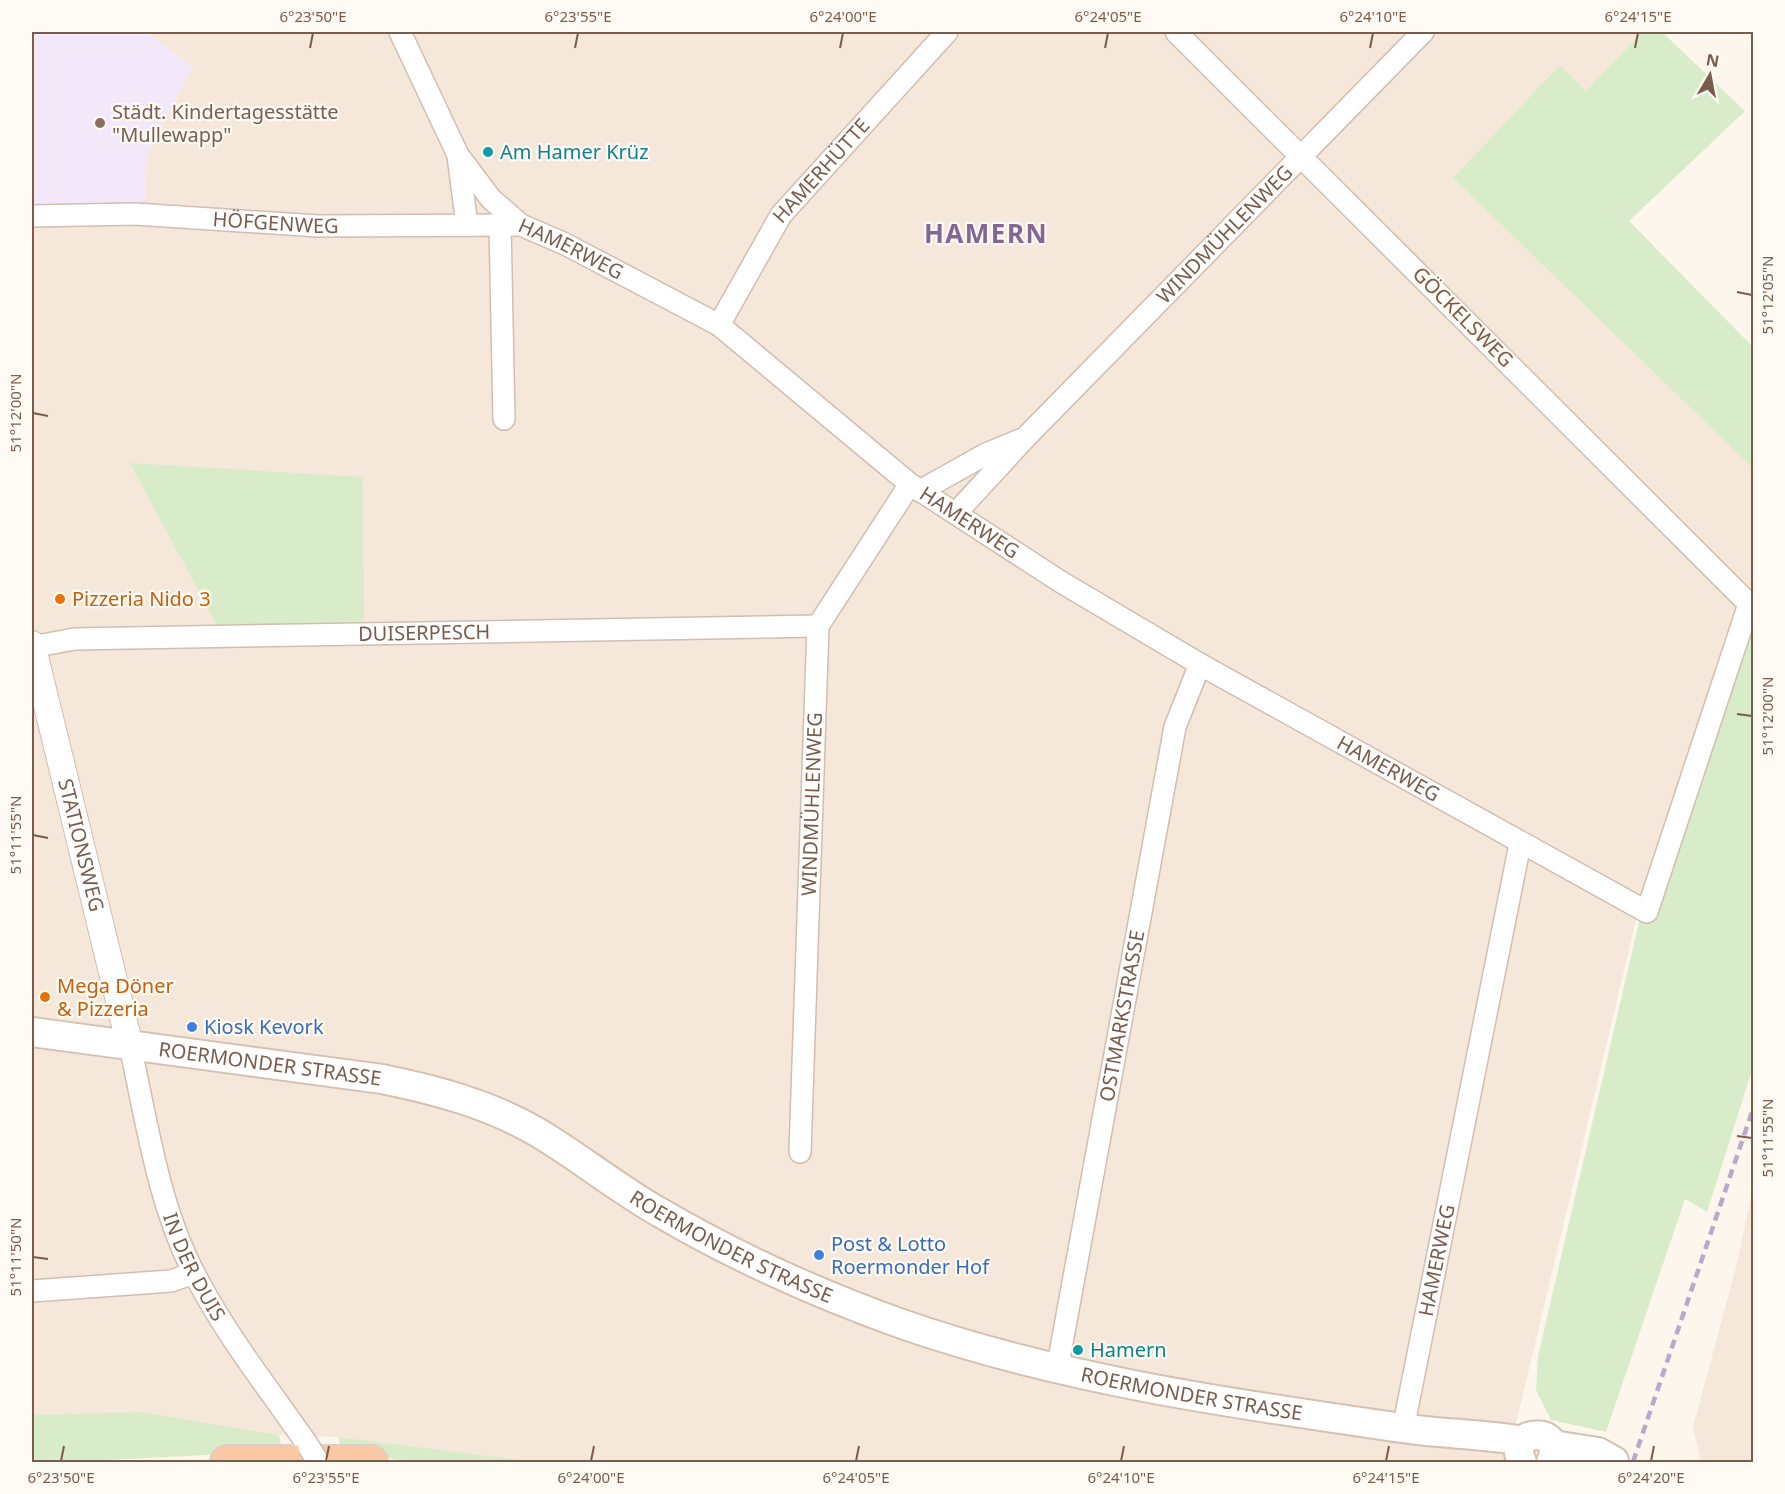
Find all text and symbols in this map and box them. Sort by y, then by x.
text: 6°23'50"E [279,6,347,26]
text: 6°23'55"E [544,6,612,26]
text: 6°24'00"E [809,6,877,26]
text: 6°24'05"E [1074,6,1142,26]
text: 6°24'10"E [1339,6,1407,26]
text: 6°24'15"E [1604,6,1672,26]
north arrow [1680,45,1740,105]
text: N [1704,48,1721,72]
place label: Städt. Kindertagesstätte "Mullewapp" [112,98,339,148]
street label: HAMERHÜTTE [766,112,875,229]
marker: Städt. Kindertagesstätte "Mullewapp" [93,116,107,130]
place label: Am Hamer Krüz [500,138,649,165]
marker: Am Hamer Krüz [481,145,495,159]
street label: WINDMÜHLENWEG [1150,159,1298,309]
street label: HÖFGENWEG [212,205,339,239]
street label: HAMERWEG [514,212,628,285]
district label: HAMERN [924,215,1048,251]
text: 51°12'05"N [1757,256,1777,334]
street label: GÖCKELSWEG [1407,260,1520,373]
text: 51°12'00"N [5,374,25,452]
street label: HAMERWEG [915,480,1025,564]
place label: Pizzeria Nido 3 [72,585,211,612]
marker: Pizzeria Nido 3 [53,592,67,606]
street label: DUISERPESCH [358,618,491,647]
text: 51°12'00"N [1757,677,1777,755]
street label: WINDMÜHLENWEG [795,712,828,897]
street label: HAMERWEG [1332,729,1445,808]
street label: STATIONSWEG [52,776,111,914]
text: 51°11'55"N [5,796,25,874]
street label: OSTMARKSTRASSE [1093,928,1150,1104]
place label: Mega Döner & Pizzeria [57,972,174,1022]
marker: Mega Döner & Pizzeria [38,990,52,1004]
place label: Kiosk Kevork [204,1013,324,1040]
marker: Kiosk Kevork [185,1020,199,1034]
street label: ROERMONDER STRASSE [157,1035,383,1092]
text: 51°11'55"N [1757,1099,1777,1177]
street label: ROERMONDER STRASSE [625,1184,837,1309]
street label: HAMERWEG [1412,1202,1461,1319]
street label: IN DER DUIS [157,1209,232,1326]
text: 51°11'50"N [5,1218,25,1296]
place label: Post & Lotto Roermonder Hof [831,1230,990,1280]
marker: Post & Lotto Roermonder Hof [812,1248,826,1262]
place label: Hamern [1090,1336,1167,1363]
marker: Hamern [1071,1343,1085,1357]
street label: ROERMONDER STRASSE [1079,1360,1304,1426]
text: 6°23'50"E [27,1467,95,1487]
text: 6°23'55"E [292,1467,360,1487]
text: 6°24'00"E [557,1467,625,1487]
text: 6°24'05"E [822,1467,890,1487]
text: 6°24'10"E [1087,1467,1155,1487]
text: 6°24'15"E [1352,1467,1420,1487]
text: 6°24'20"E [1617,1467,1685,1487]

